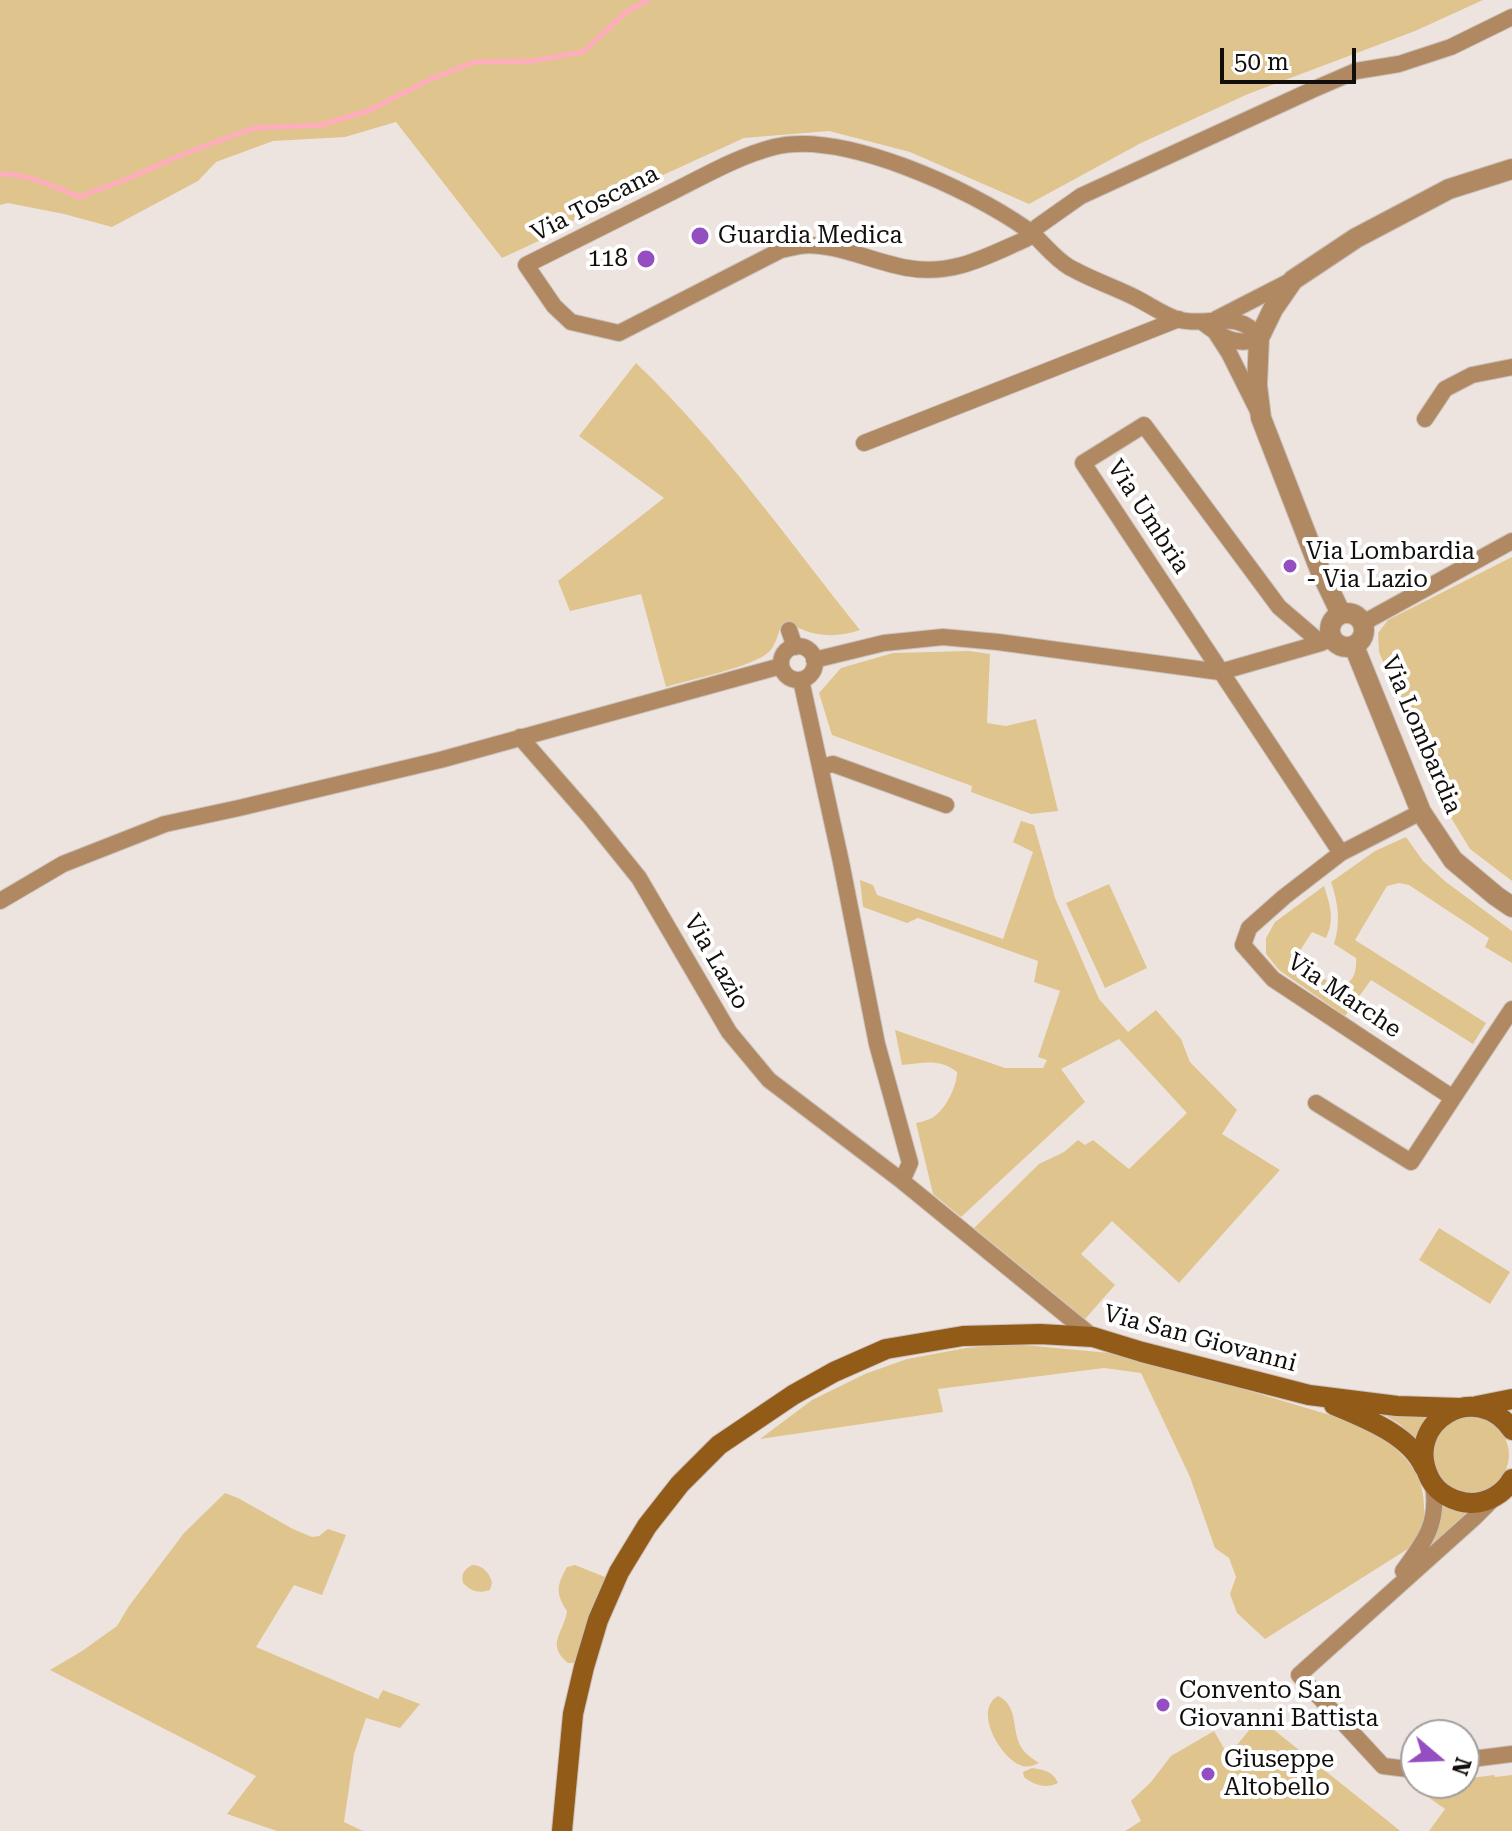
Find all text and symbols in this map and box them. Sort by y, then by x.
scale bar [1224,32,1360,82]
text: 50 m [1234,48,1289,76]
street label: Via Toscana [527,160,663,248]
place label: Guardia Medica [718,222,902,250]
marker: Guardia Medica [689,225,711,247]
place label: 118 [588,245,628,273]
marker: 118 [635,248,657,270]
street label: Via Umbria [1101,455,1195,579]
place label: Via Lombardia - Via Lazio [1306,538,1475,594]
marker: Via Lombardia - Via Lazio [1281,557,1299,575]
street label: Via Lombardia [1375,652,1467,818]
street label: Via Lazio [677,909,755,1015]
street label: Via Marche [1282,947,1406,1045]
street label: Via San Giovanni [1100,1299,1300,1379]
place label: Convento San Giovanni Battista [1179,1677,1378,1733]
marker: Convento San Giovanni Battista [1154,1696,1172,1714]
north arrow [1400,1719,1480,1799]
place label: Giuseppe Altobello [1224,1746,1334,1802]
text: N [1447,1754,1476,1778]
marker: Giuseppe Altobello [1199,1765,1217,1783]

